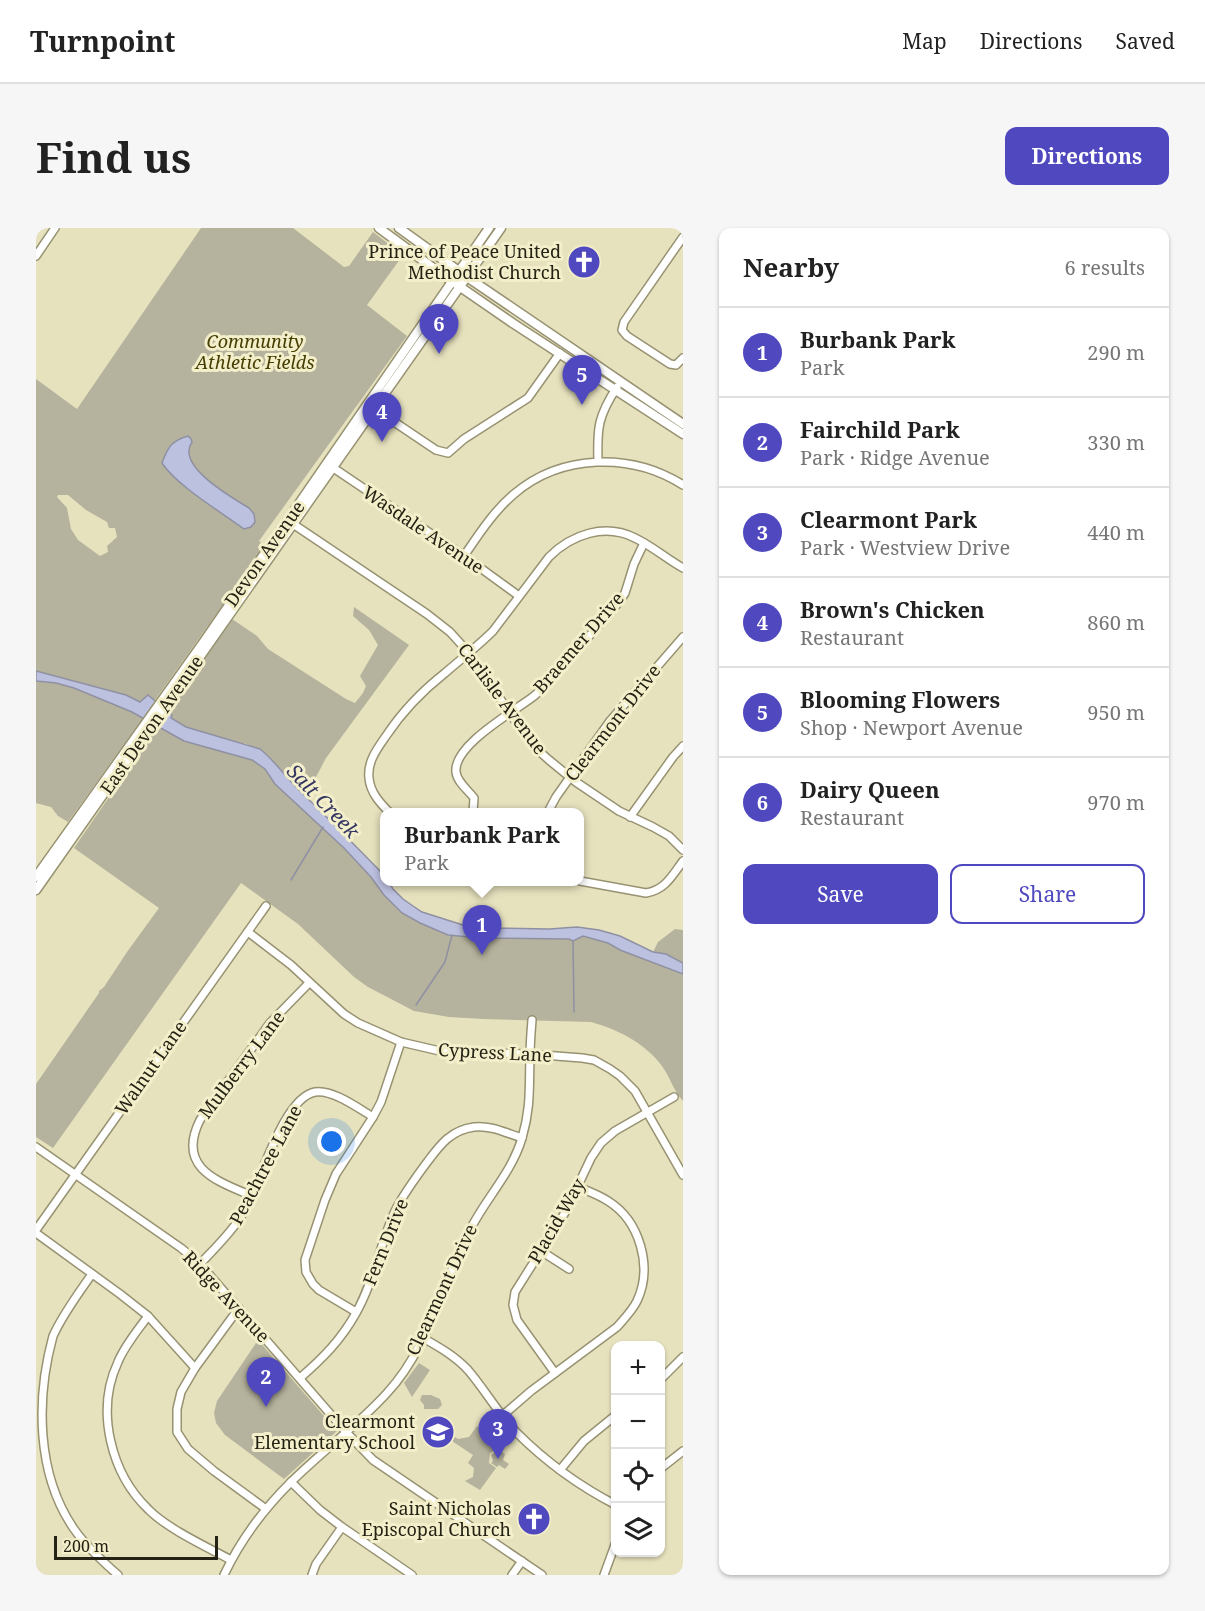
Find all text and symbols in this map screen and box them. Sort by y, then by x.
text: Turnpoint [30,22,175,60]
text: Map [902,27,947,55]
text: Directions [980,27,1082,55]
text: Saved [1115,27,1175,55]
button: Directions [1005,127,1169,185]
text: Find us [36,128,191,185]
place label: Prince of Peace United Methodist Church [368,239,561,284]
church icon: Prince of Peace United Methodist Church [566,244,602,280]
text: Nearby [743,249,839,285]
text: 6 results [1065,254,1145,281]
pin: 6 [420,304,458,354]
text: Burbank Park [800,324,956,354]
park label: Community Athletic Fields [193,329,315,374]
text: 1 [757,339,768,366]
text: 290 m [1087,339,1145,366]
text: Park [800,354,844,381]
pin: 5 [562,356,602,405]
pin: 4 [362,392,402,442]
text: Fairchild Park [800,414,960,444]
text: 2 [757,429,768,456]
text: 330 m [1087,429,1145,456]
text: Park · Ridge Avenue [800,444,990,471]
street label: Wasdale Avenue [358,480,489,579]
street label: Devon Avenue [219,496,310,611]
text: Clearmont Park [800,504,977,534]
text: 3 [757,519,768,546]
text: 440 m [1087,519,1145,546]
text: Park · Westview Drive [800,534,1010,561]
street label: Braemer Drive [528,587,629,698]
text: Brown's Chicken [800,594,985,624]
text: 4 [757,609,768,636]
text: 860 m [1087,609,1145,636]
text: Restaurant [800,624,904,651]
street label: Carlisle Avenue [453,638,553,759]
street label: East Devon Avenue [94,650,208,799]
street label: Clearmont Drive [559,659,665,786]
text: Blooming Flowers [800,684,1000,714]
text: 5 [757,699,768,726]
text: 950 m [1087,699,1145,726]
text: Shop · Newport Avenue [800,714,1023,741]
water label: Salt Creek [281,758,366,844]
text: Dairy Queen [800,774,940,804]
text: 6 [757,789,768,816]
text: 970 m [1087,789,1145,816]
text: Restaurant [800,804,904,831]
popup [380,808,584,886]
text: Burbank Park [404,819,560,849]
text: Park [404,849,449,876]
button: Save [743,864,938,924]
button: Share [950,864,1145,924]
pin: 1 [462,906,502,955]
street label: Mulberry Lane [193,1006,290,1123]
street label: Walnut Lane [109,1016,192,1119]
street label: Cypress Lane [438,1037,553,1067]
street label: Peachtree Lane [223,1101,307,1229]
your location [317,1127,346,1156]
street label: Placid Way [522,1173,591,1267]
street label: Fern Drive [357,1195,413,1289]
street label: Clearmont Drive [400,1220,482,1359]
street label: Ridge Avenue [178,1245,275,1347]
map controls [611,1341,665,1557]
button: + [611,1341,665,1395]
pin: 2 [246,1358,286,1407]
button: − [611,1395,665,1449]
place label: Clearmont Elementary School [254,1409,415,1454]
pin: 3 [478,1410,518,1459]
school or university icon: Clearmont Elementary School [420,1414,456,1450]
button: locate [611,1449,665,1503]
place label: Saint Nicholas Episcopal Church [361,1496,511,1541]
church icon: Saint Nicholas Episcopal Church [516,1501,552,1537]
button: layers [611,1503,665,1557]
scale bar [54,1533,218,1560]
text: 200 m [63,1535,109,1557]

